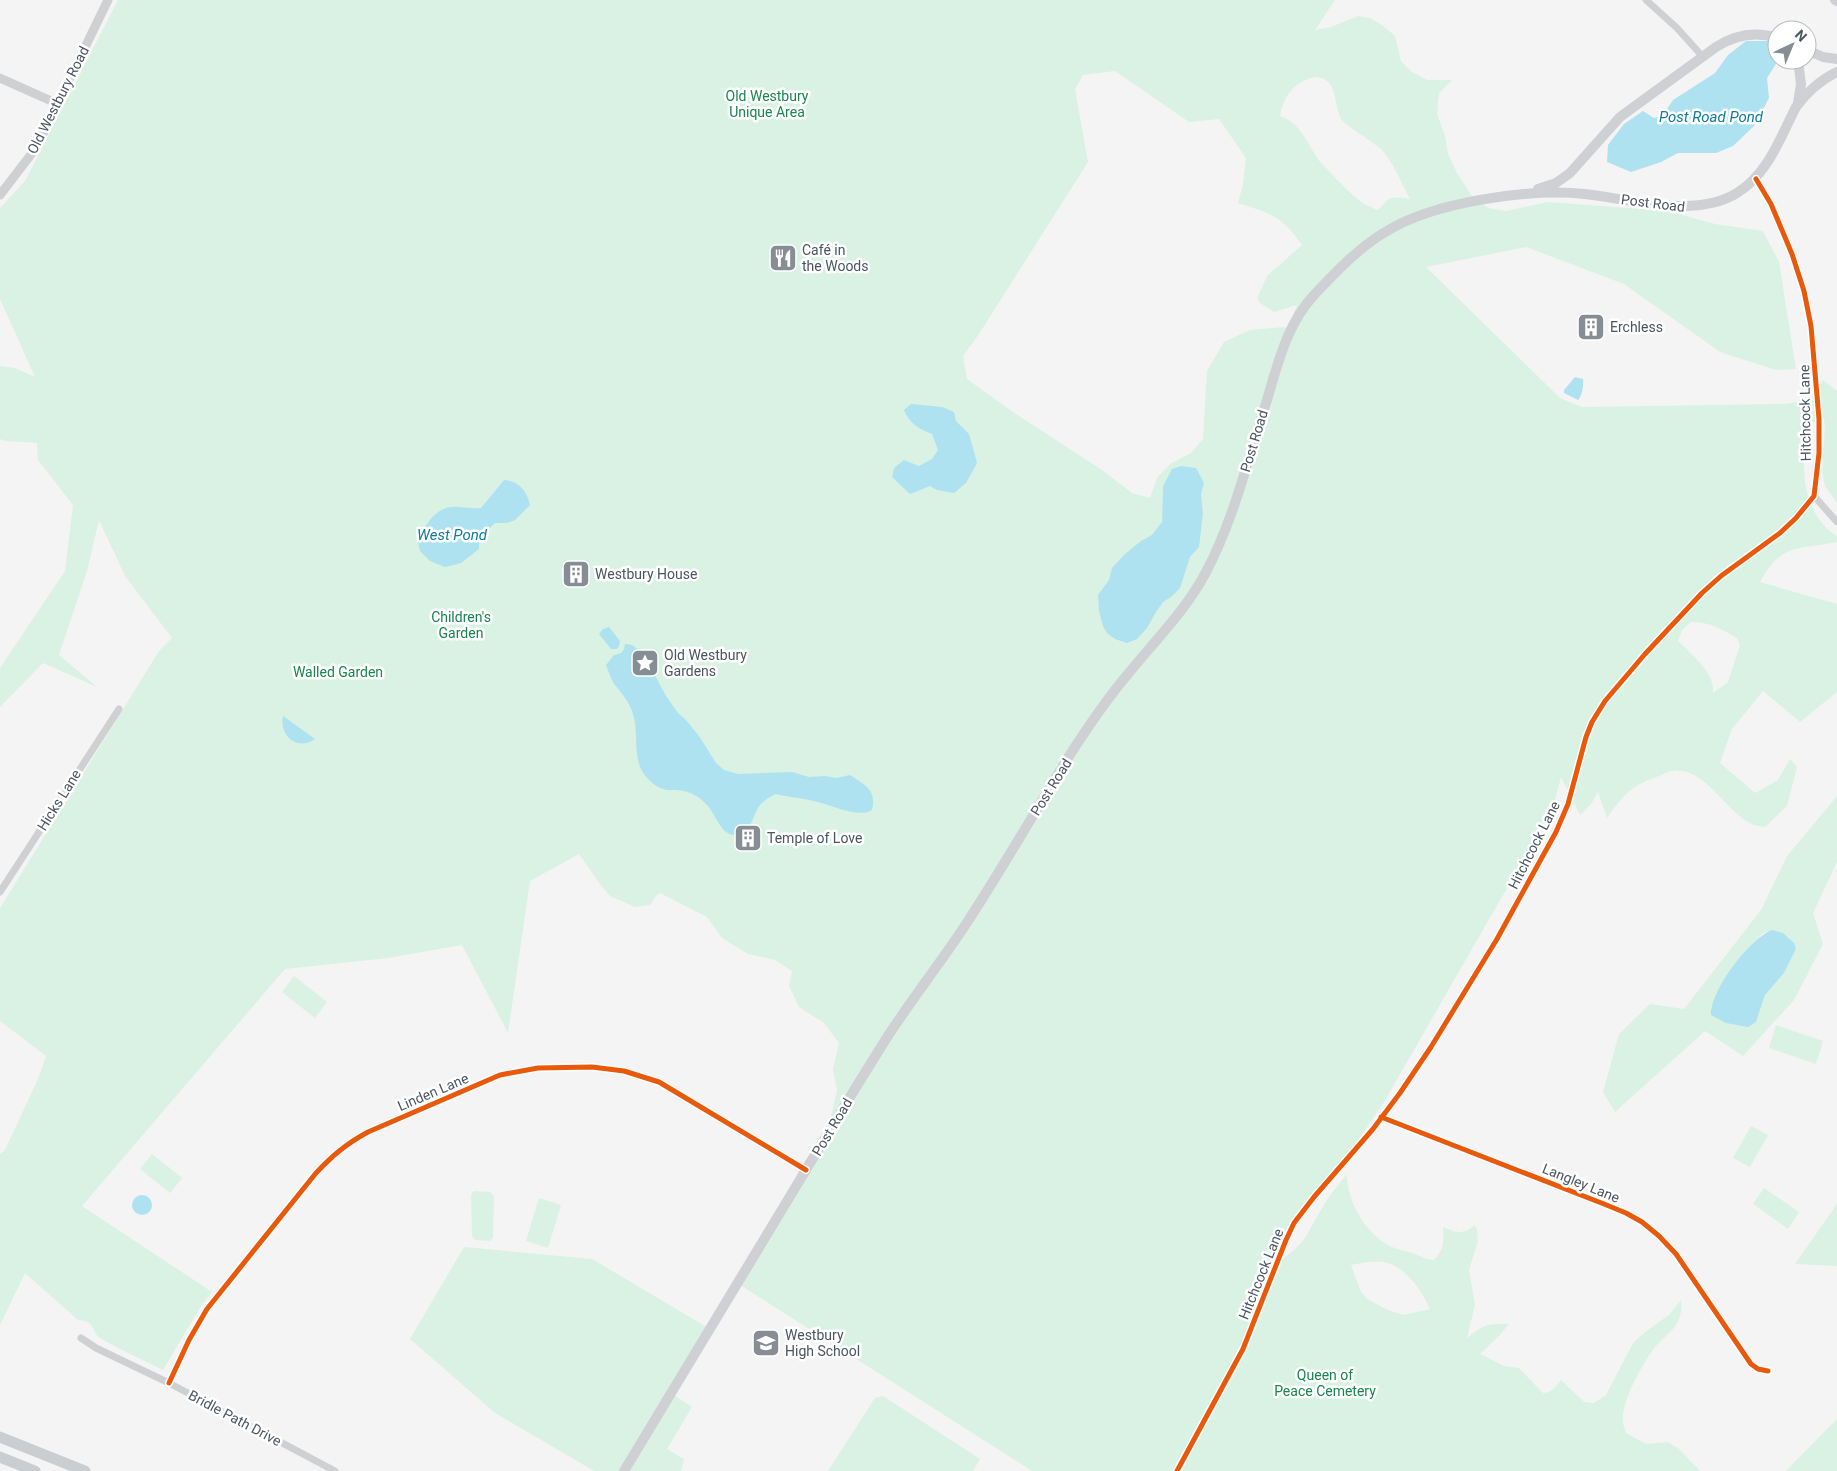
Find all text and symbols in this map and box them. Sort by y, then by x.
north arrow [1767,20,1817,70]
text: N [1792,26,1810,45]
street label: Old Westbury Road [24,44,92,156]
park label: Old Westbury Unique Area [726,88,809,120]
water label: Post Road Pond [1659,108,1764,126]
street label: Post Road [1620,191,1686,215]
place label: Café in the Woods [802,242,869,274]
restaurant icon: Café in the Woods [768,243,798,273]
building icon: Erchless [1576,312,1606,342]
place label: Erchless [1610,319,1663,335]
street label: Hitchcock Lane [1796,365,1814,461]
street label: Post Road [1237,408,1271,474]
water label: West Pond [417,526,488,544]
building icon: Westbury House [561,559,591,589]
place label: Westbury House [595,566,697,582]
park label: Children's Garden [431,609,491,641]
place label: Old Westbury Gardens [664,647,747,679]
place icon: Old Westbury Gardens [630,648,660,678]
park label: Walled Garden [293,664,383,680]
street label: Post Road [1027,756,1075,818]
street label: Hicks Lane [34,767,84,833]
street label: Hitchcock Lane [1505,798,1563,892]
building icon: Temple of Love [733,823,763,853]
place label: Temple of Love [767,830,862,846]
street label: Linden Lane [395,1070,471,1114]
street label: Post Road [809,1095,855,1159]
street label: Langley Lane [1540,1160,1622,1206]
street label: Hitchcock Lane [1236,1226,1286,1322]
place label: Westbury High School [785,1327,860,1359]
school or university icon: Westbury High School [751,1328,781,1358]
park label: Queen of Peace Cemetery [1274,1367,1376,1399]
street label: Bridle Path Drive [186,1387,284,1449]

